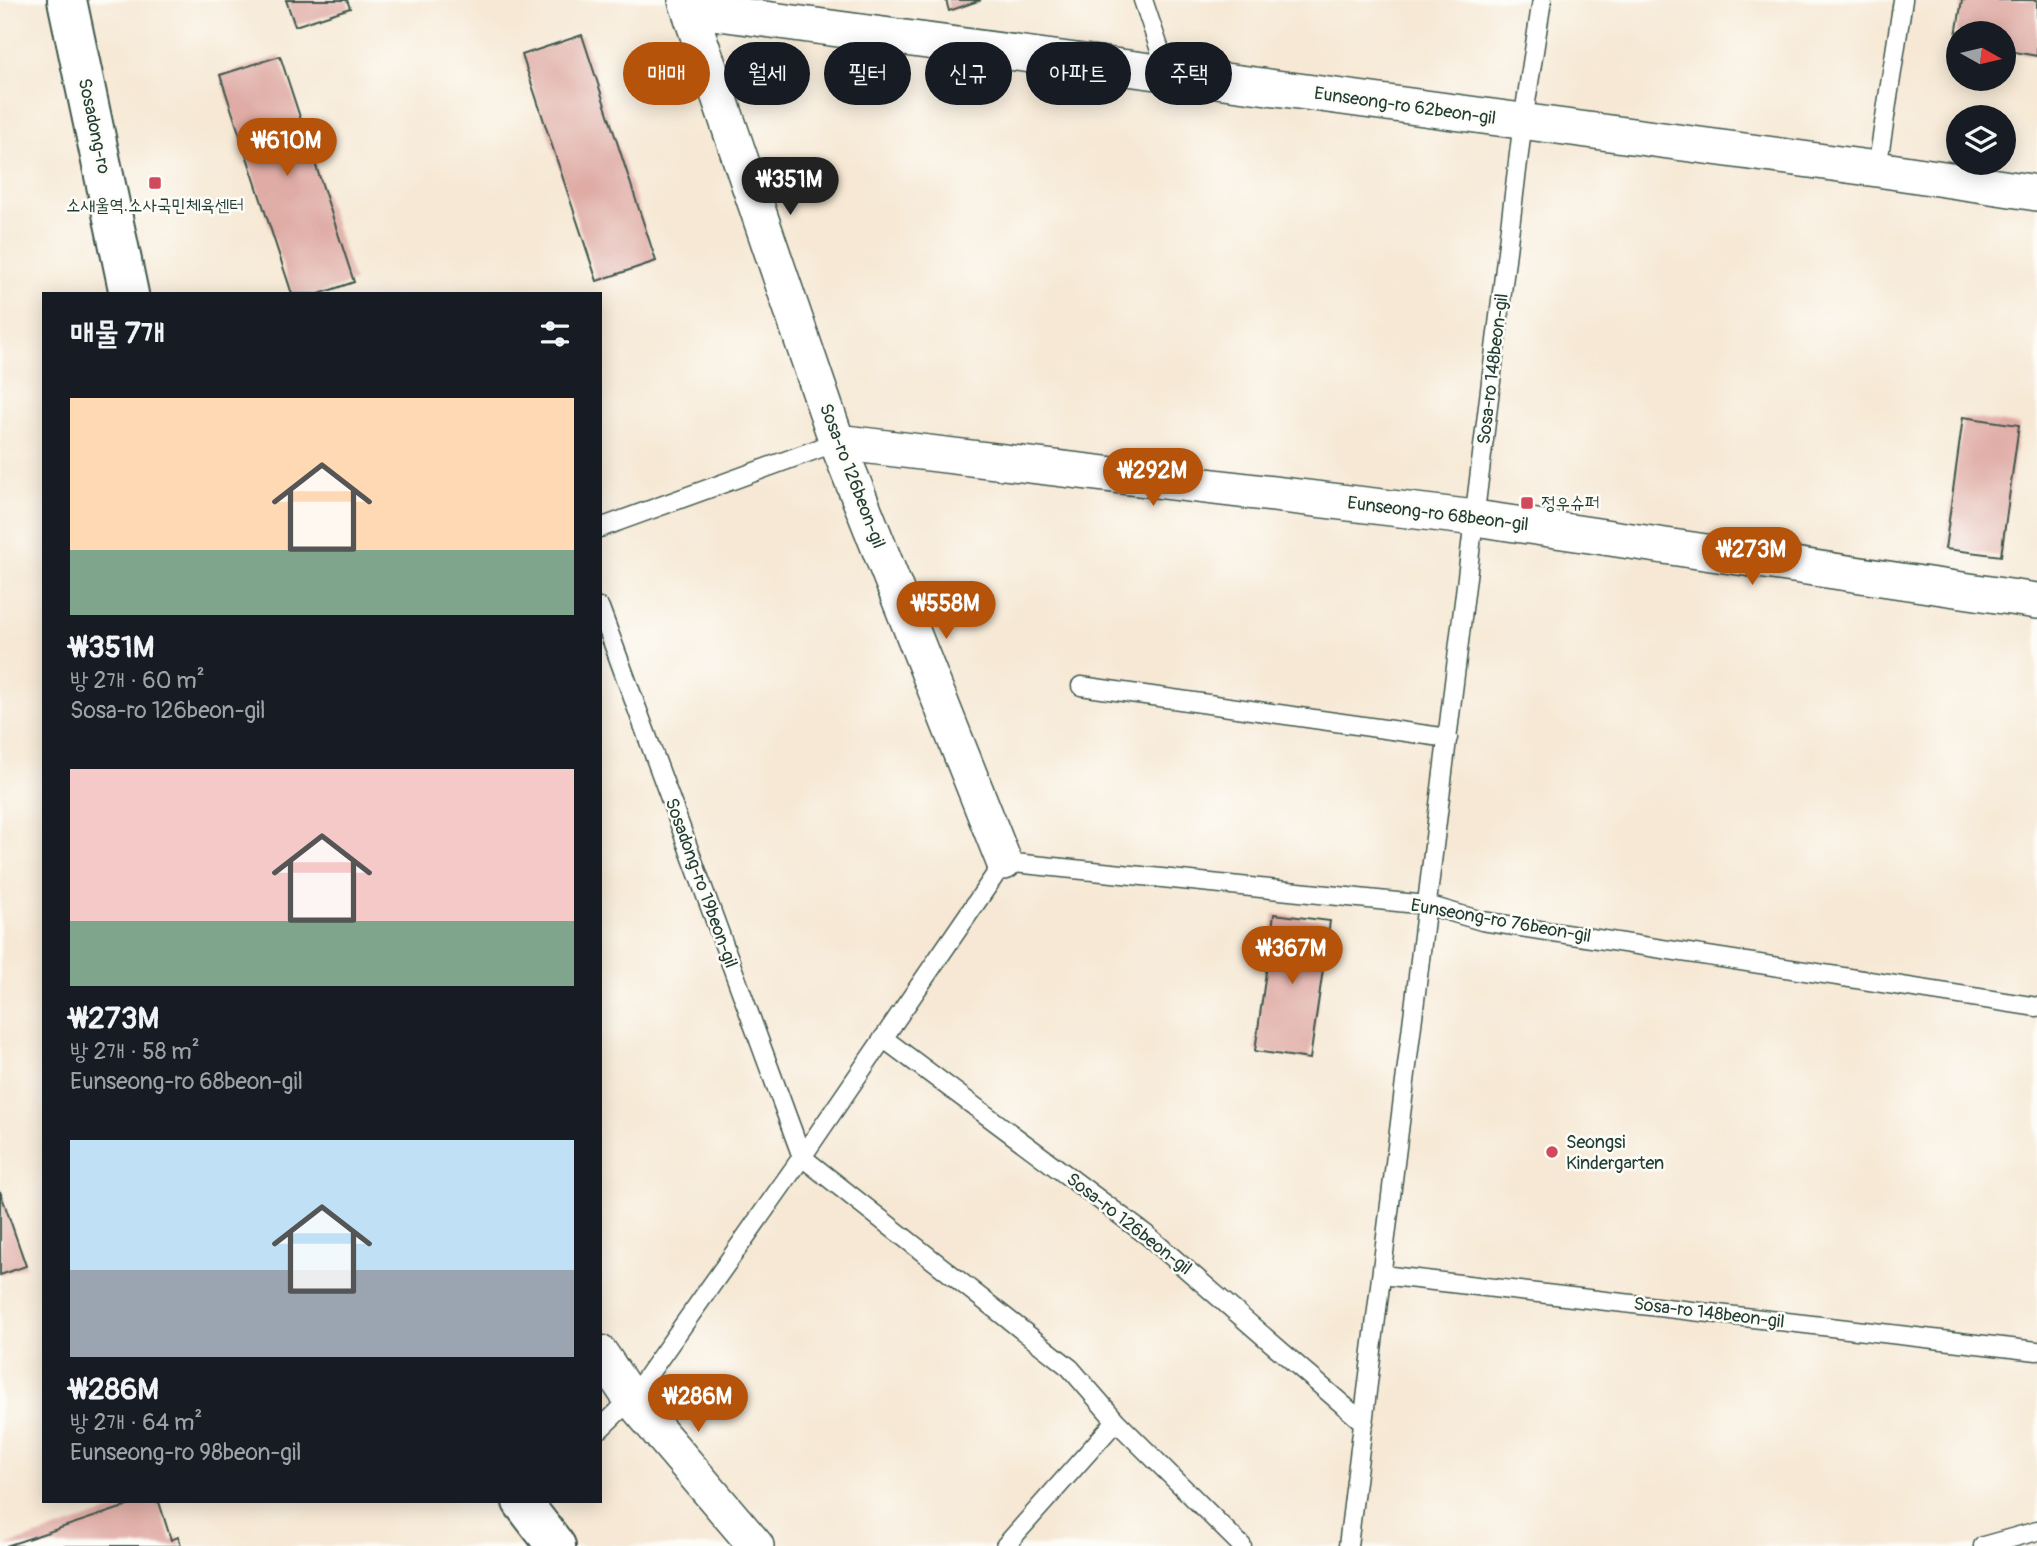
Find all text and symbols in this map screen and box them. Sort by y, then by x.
north arrow [1946,21,2016,91]
map controls [1946,21,2016,175]
chip: 매매 [623,42,710,105]
chip: 월세 [724,42,810,105]
chip: 필터 [824,42,911,105]
chip: 신규 [925,42,1012,105]
chip: 아파트 [1026,42,1131,105]
chip: 주택 [1145,42,1232,105]
street label: Sosadong-ro [73,76,115,176]
street label: Eunseong-ro 62beon-gil [1313,82,1497,130]
button: layers [1946,105,2016,175]
pin: ₩610M [238,118,336,178]
text: ₩610M [253,126,321,155]
pin: ₩351M [741,158,839,217]
text: ₩351M [758,165,822,194]
marker: 소새울역.소사국민체육센터 [147,175,163,191]
place label: 소새울역.소사국민체육센터 [66,194,244,217]
street label: Sosa-ro 148beon-gil [1472,292,1514,446]
text: 매물 7개 [70,315,165,352]
icon: filters [536,315,574,353]
street label: Sosa-ro 126beon-gil [814,400,890,552]
icon: home [259,444,385,570]
pin: ₩292M [1104,448,1202,508]
text: ₩292M [1119,456,1187,485]
street label: Eunseong-ro 68beon-gil [1346,491,1530,537]
place label: 정우슈퍼 [1541,492,1599,515]
marker: 정우슈퍼 [1519,495,1535,511]
pin: ₩273M [1703,528,1801,587]
text: ₩273M [1718,535,1786,564]
pin: ₩558M [897,582,995,641]
text: ₩558M [913,589,979,618]
text: ₩351M [70,629,154,666]
text: 방 2개 · 60 m² [70,666,205,695]
text: Sosa-ro 126beon-gil [70,696,266,725]
street label: Sosadong-ro 19beon-gil [660,795,742,971]
icon: home [259,815,385,941]
street label: Eunseong-ro 76beon-gil [1409,894,1593,948]
pin: ₩367M [1243,926,1341,986]
text: ₩367M [1258,934,1326,963]
text: ₩273M [70,1000,159,1037]
text: 방 2개 · 58 m² [70,1037,200,1066]
text: Eunseong-ro 68beon-gil [70,1067,303,1096]
place label: Seongsi Kindergarten [1566,1131,1664,1175]
marker: Seongsi Kindergarten [1544,1144,1560,1160]
street label: Sosa-ro 126beon-gil [1062,1168,1196,1280]
icon: home [259,1186,385,1312]
street label: Sosa-ro 148beon-gil [1632,1292,1786,1334]
text: ₩286M [70,1371,159,1408]
pin: ₩286M [649,1374,747,1434]
text: ₩286M [664,1382,732,1411]
text: 방 2개 · 64 m² [70,1408,202,1437]
text: Eunseong-ro 98beon-gil [70,1438,301,1467]

